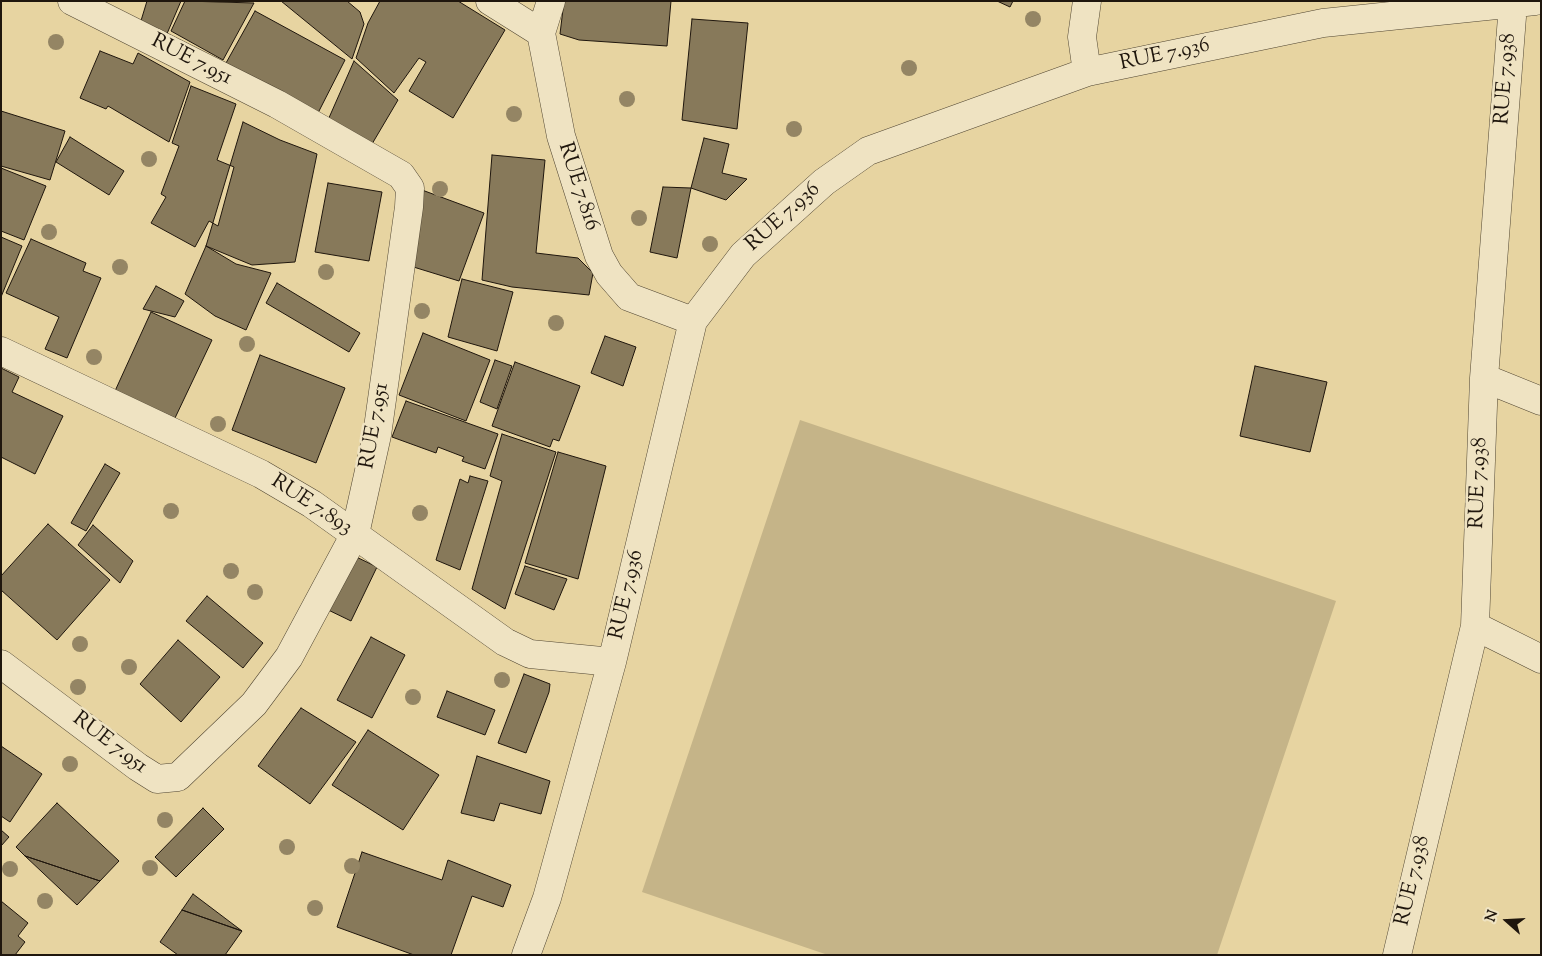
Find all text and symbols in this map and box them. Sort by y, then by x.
street label: RUE 7.951 [146,30,236,92]
street label: RUE 7.938 [1491,32,1523,126]
street label: RUE 7.936 [1118,34,1212,78]
street label: RUE 7.816 [551,140,603,234]
street label: RUE 7.936 [742,178,826,258]
street label: RUE 7.951 [356,381,396,471]
street label: RUE 7.938 [1466,437,1494,529]
street label: RUE 7.893 [265,470,357,542]
street label: RUE 7.936 [605,548,651,642]
street label: RUE 7.951 [67,708,151,780]
street label: RUE 7.938 [1391,833,1437,929]
north arrow [1482,896,1532,946]
text: N [1482,908,1504,925]

